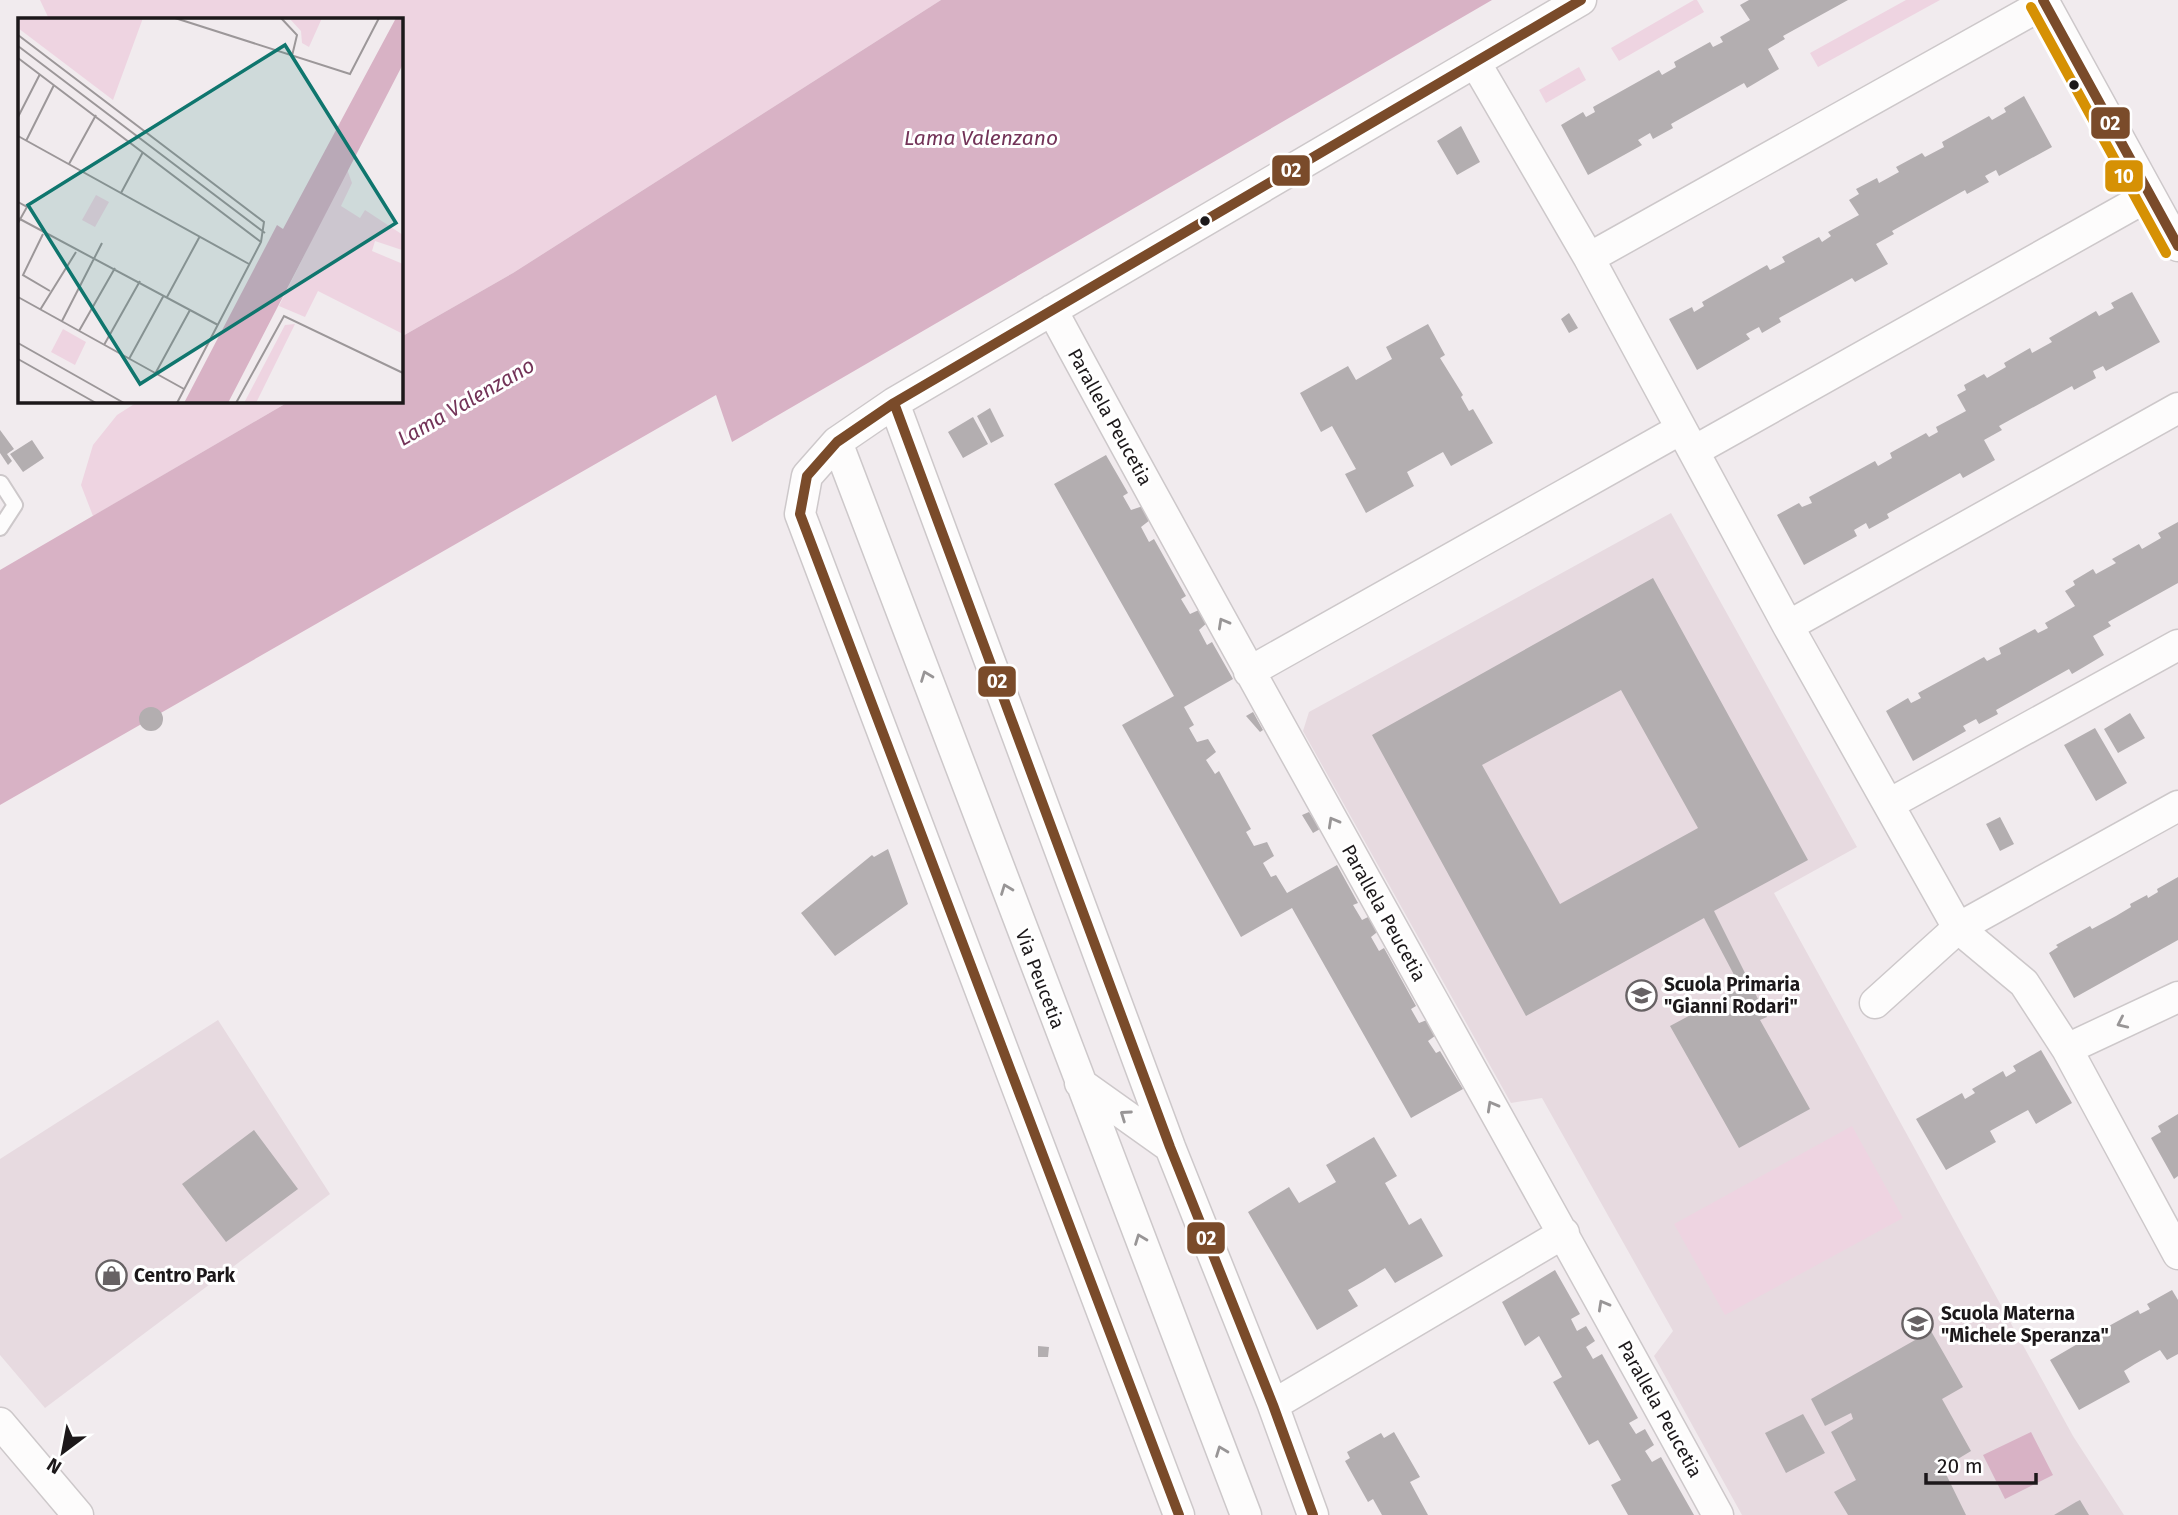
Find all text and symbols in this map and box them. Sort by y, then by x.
inset map [18,18,402,402]
unlabelled marker [2067,78,2081,92]
line badge: 02 [2090,106,2131,140]
text: 02 [2100,112,2121,135]
water label: Lama Valenzano [904,125,1058,151]
line badge: 02 [1271,154,1311,187]
text: 02 [1281,159,1302,182]
line badge: 10 [2104,159,2144,193]
text: 10 [2114,165,2134,188]
unlabelled marker [1198,214,1212,228]
street label: Parallela Peucetia [1063,345,1157,489]
water label: Lama Valenzano [393,352,539,452]
one-way arrow [1218,618,1231,630]
line badge: 02 [977,665,1017,698]
text: 02 [987,670,1008,693]
one-way arrow [920,671,934,683]
one-way arrow [1328,816,1341,829]
street label: Parallela Peucetia [1337,841,1431,985]
one-way arrow [1001,884,1015,896]
street label: Via Peucetia [1010,926,1070,1032]
place label: Scuola Primaria "Gianni Rodari" [1664,973,1800,1018]
school or university icon: Scuola Primaria "Gianni Rodari" [1624,978,1658,1012]
one-way arrow [2117,1015,2130,1029]
one-way arrow [1487,1100,1500,1113]
one-way arrow [1120,1111,1133,1123]
line badge: 02 [1186,1221,1226,1255]
text: 02 [1196,1227,1217,1250]
one-way arrow [1134,1234,1148,1246]
shop icon: Centro Park [94,1258,128,1292]
place label: Centro Park [134,1264,235,1287]
one-way arrow [1598,1299,1611,1312]
place label: Scuola Materna "Michele Speranza" [1941,1302,2109,1347]
school or university icon: Scuola Materna "Michele Speranza" [1901,1307,1935,1341]
street label: Parallela Peucetia [1613,1337,1707,1481]
north arrow [28,1417,98,1487]
scale bar [1926,1442,2036,1486]
one-way arrow [1216,1446,1230,1458]
text: N [43,1453,66,1479]
text: 20 m [1937,1453,1983,1479]

